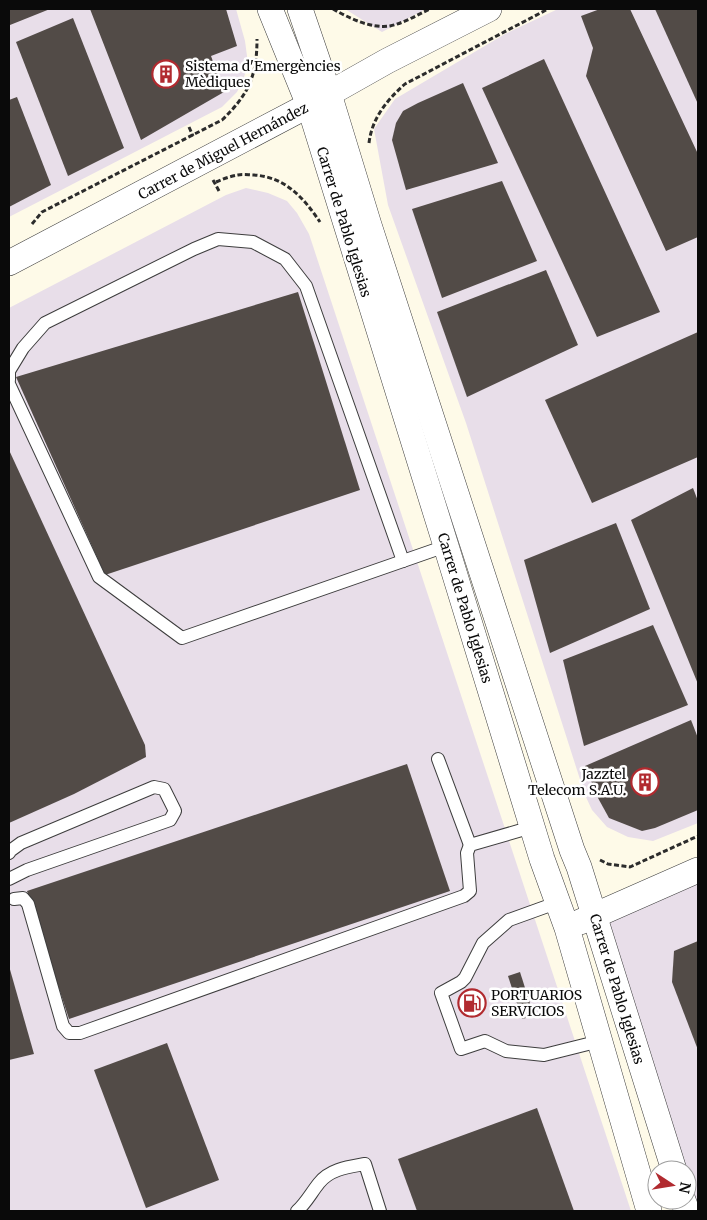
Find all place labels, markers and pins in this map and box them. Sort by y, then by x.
place label: Sistema d'Emergències Mèdiques [185,57,341,91]
building icon: Sistema d'Emergències Mèdiques [151,59,181,89]
place label: Jazztel Telecom S.A.U. [528,765,627,799]
building icon: Jazztel Telecom S.A.U. [630,767,660,797]
place label: PORTUARIOS SERVICIOS [491,986,582,1020]
fuel station icon: PORTUARIOS SERVICIOS [457,988,487,1018]

